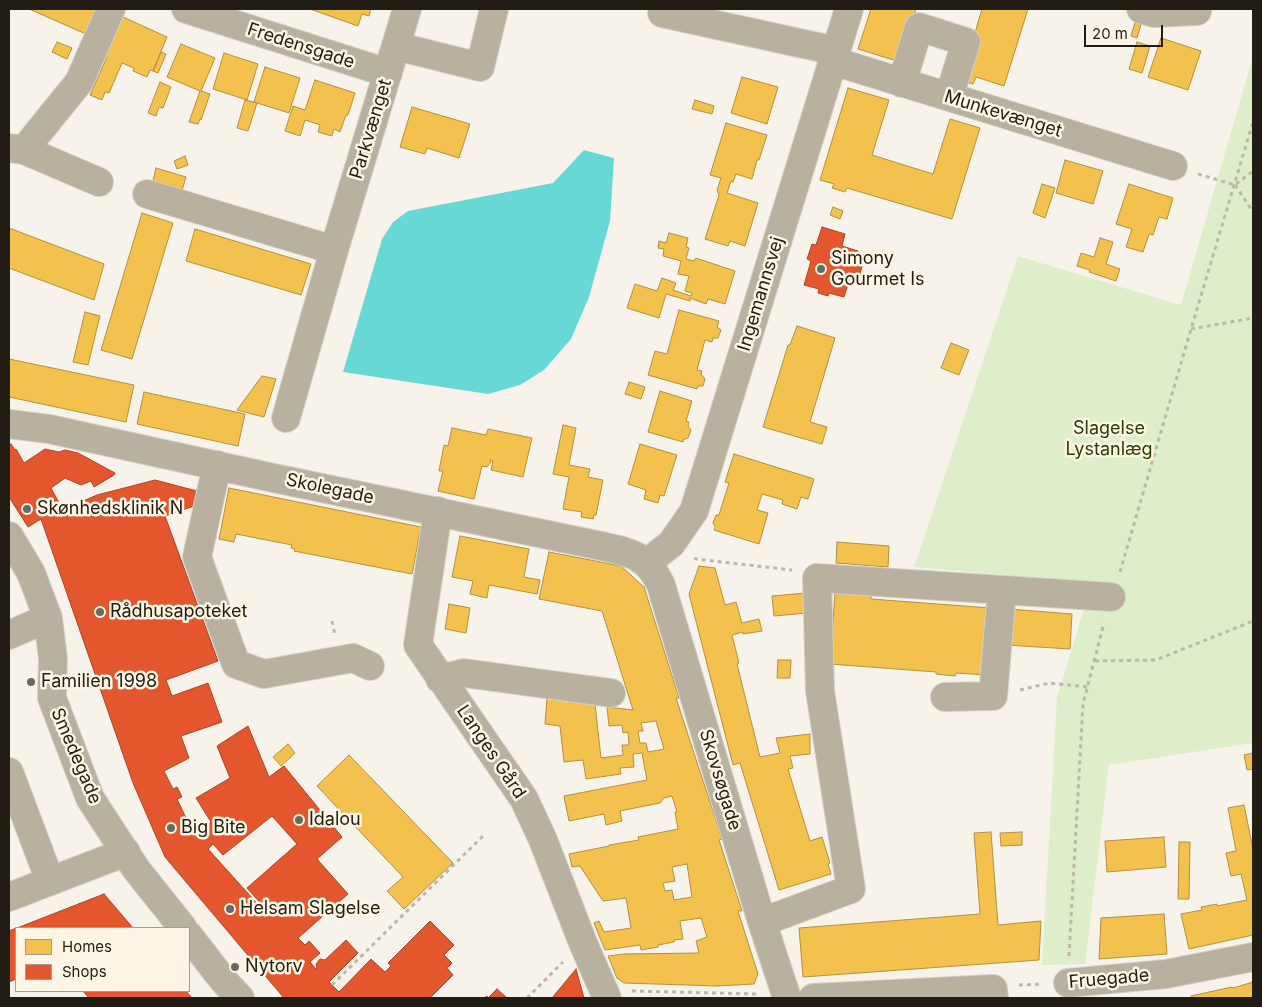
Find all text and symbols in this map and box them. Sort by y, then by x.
scale bar [1087,15,1166,47]
street label: Fredensgade [245,19,357,73]
text: 20 m [1092,24,1128,43]
street label: Parkvænget [346,77,396,181]
street label: Munkevænget [942,86,1064,142]
street label: Ingemannsvej [733,234,789,354]
place label: Simony Gourmet Is [831,248,924,290]
marker: Simony Gourmet Is [815,263,827,275]
park label: Slagelse Lystanlæg [1065,418,1153,460]
street label: Skolegade [284,469,376,509]
place label: Skønhedsklinik N [37,498,183,520]
marker: Skønhedsklinik N [21,503,33,515]
place label: Rådhusapoteket [110,601,247,623]
marker: Rådhusapoteket [94,606,106,618]
place label: Familien 1998 [41,671,157,693]
marker: Familien 1998 [25,676,37,688]
street label: Langes Gård [452,701,530,803]
street label: Smedegade [46,705,106,807]
street label: Skovsøgade [694,727,746,833]
place label: Idalou [309,809,361,831]
marker: Idalou [293,814,305,826]
place label: Big Bite [181,817,246,839]
marker: Big Bite [165,822,177,834]
place label: Helsam Slagelse [240,898,381,920]
marker: Helsam Slagelse [224,903,236,915]
legend [15,927,190,992]
text: Homes [62,937,112,956]
place label: Nytorv [245,956,303,978]
marker: Nytorv [229,961,241,973]
text: Shops [62,962,107,981]
street label: Fruegade [1068,965,1150,993]

